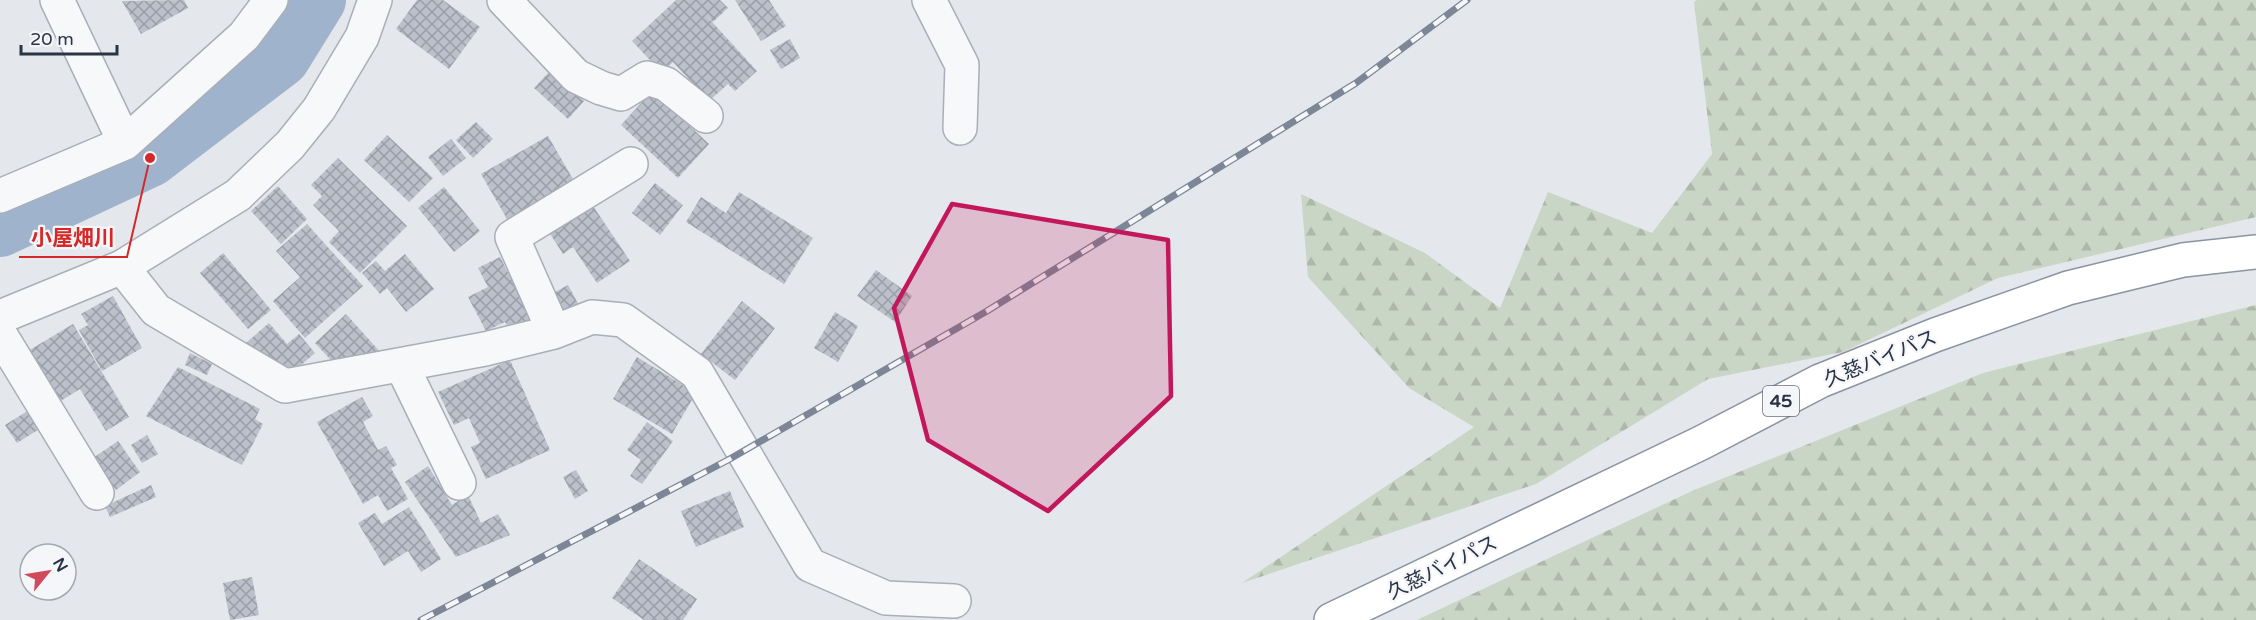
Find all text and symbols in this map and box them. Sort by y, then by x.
scale bar [21,18,117,56]
text: 20 m [30,28,74,50]
callout: 小屋畑川 [19,218,127,257]
text: 小屋畑川 [31,226,115,251]
street label: 久慈バイパス [1820,325,1940,392]
road number: 45 [1763,386,1799,416]
street label: 久慈バイパス [1383,531,1501,605]
north arrow [18,542,78,602]
text: N [48,554,72,576]

